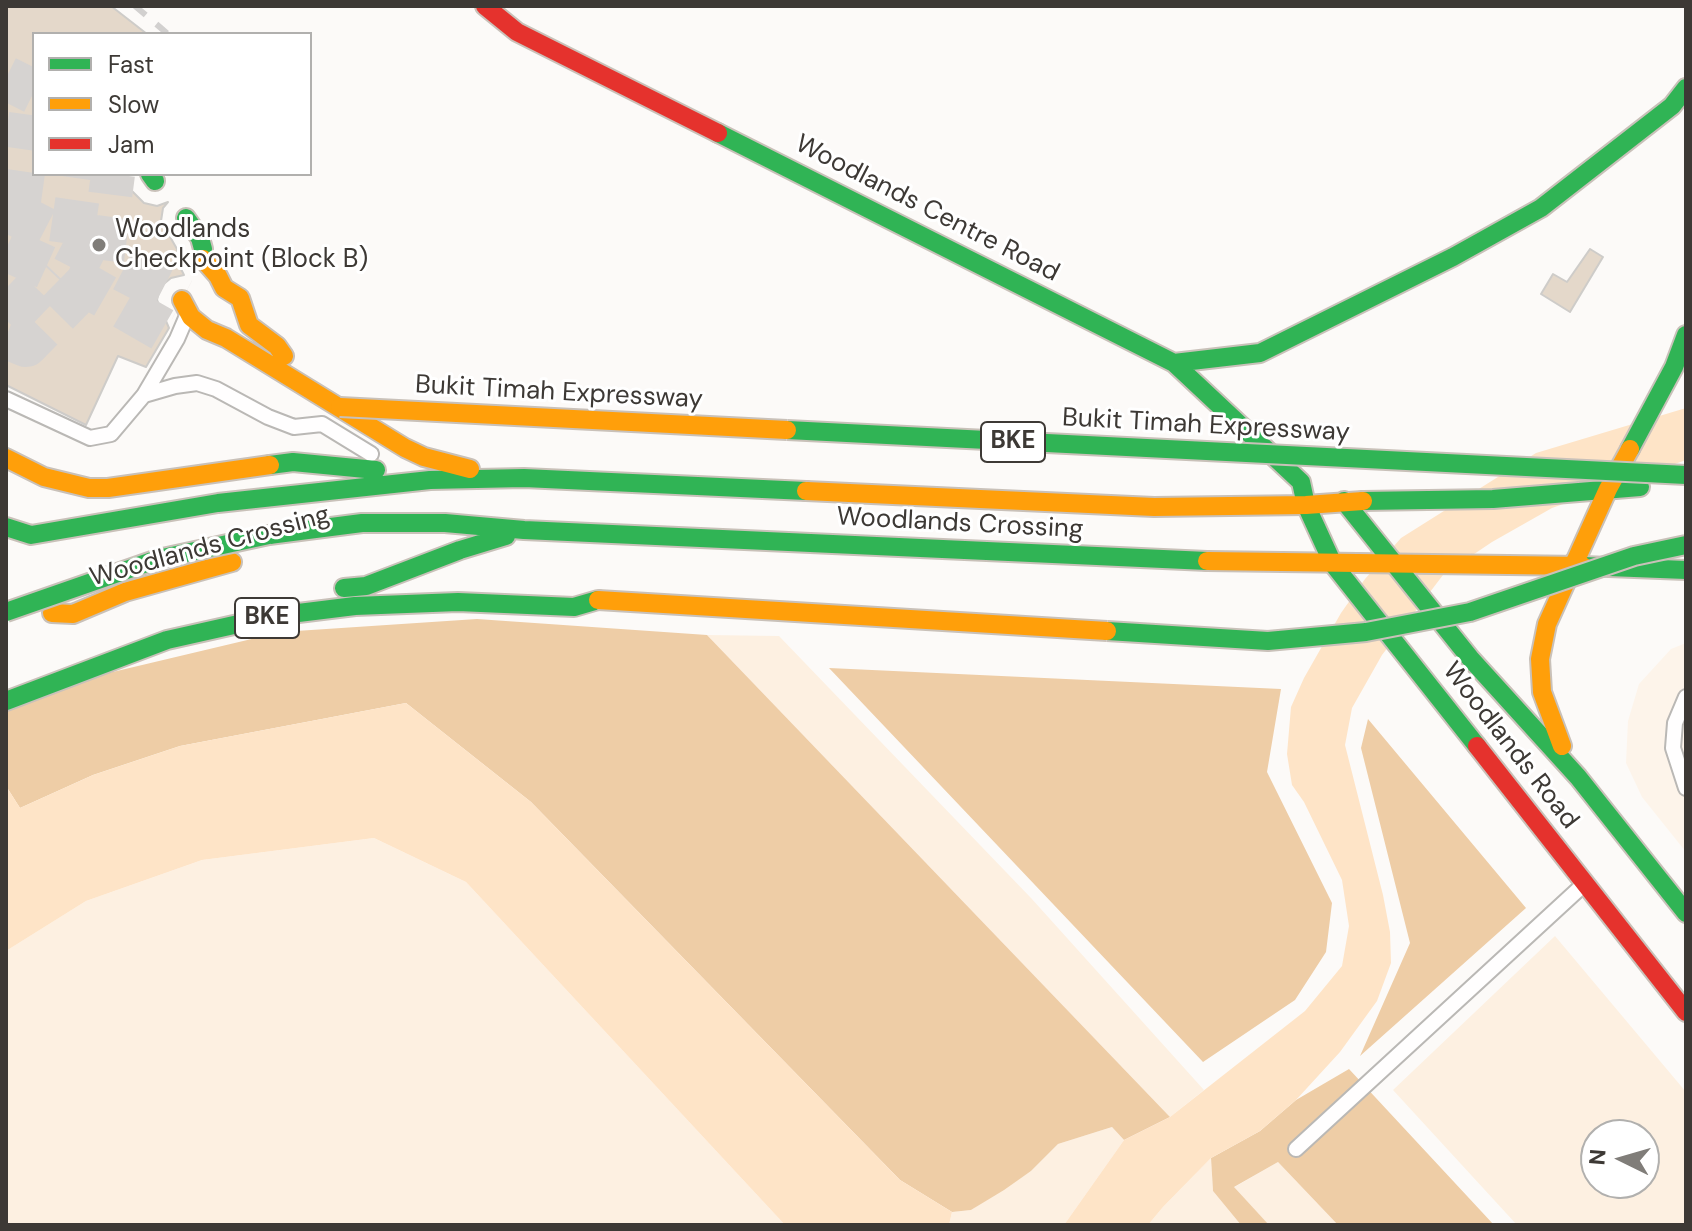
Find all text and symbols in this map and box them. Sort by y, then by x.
legend [32,32,312,176]
text: Fast [108,49,154,80]
text: Slow [108,89,159,120]
text: Jam [108,129,154,160]
street label: Woodlands Centre Road [790,129,1064,289]
place label: Woodlands Checkpoint (Block B) [115,214,368,276]
marker: Woodlands Checkpoint (Block B) [90,236,108,254]
street label: Bukit Timah Expressway [414,370,704,416]
street label: Bukit Timah Expressway [1061,403,1351,449]
road number: BKE [981,422,1045,462]
street label: Woodlands Crossing [87,500,333,594]
street label: Woodlands Crossing [836,502,1084,546]
road number: BKE [235,598,299,638]
street label: Woodlands Road [1435,657,1585,835]
north arrow [1580,1119,1660,1199]
text: N [1582,1148,1613,1166]

